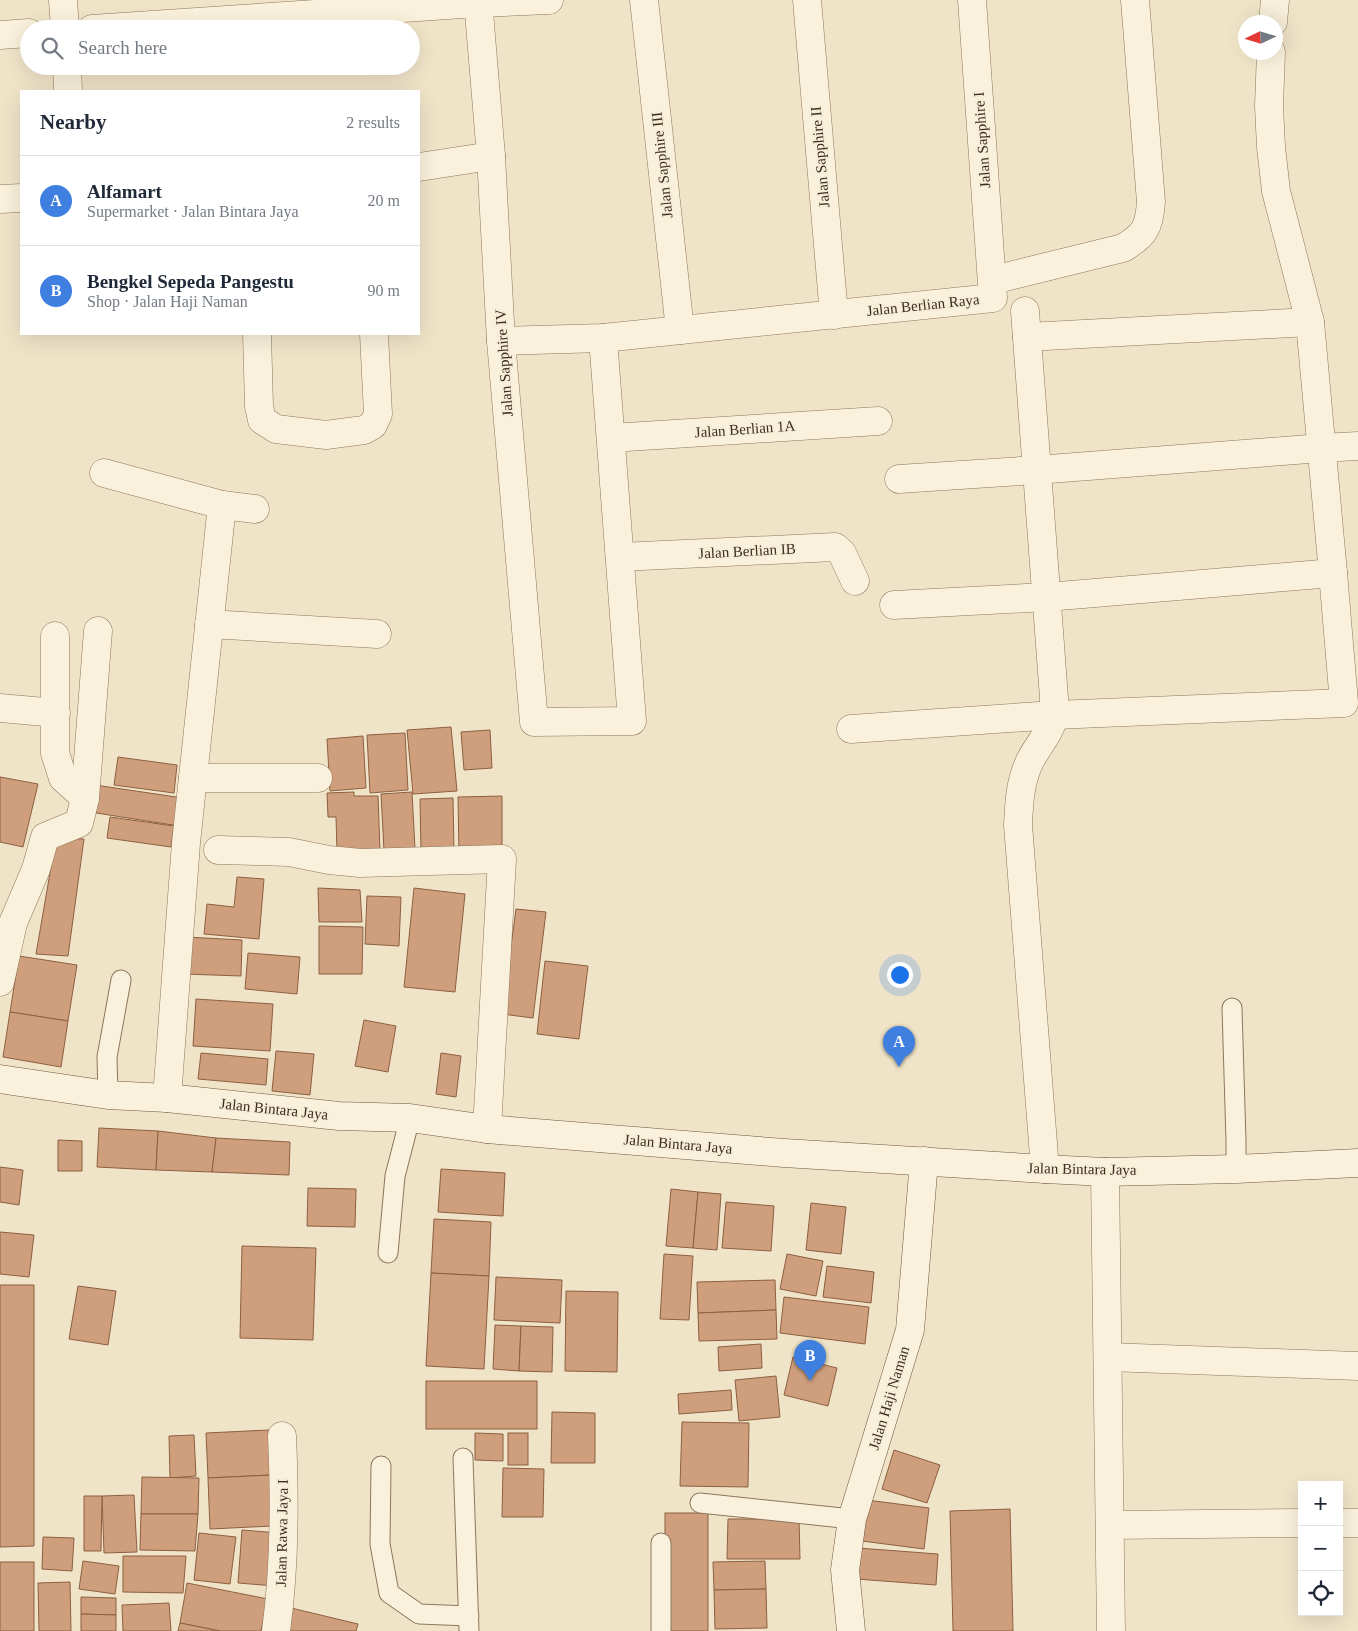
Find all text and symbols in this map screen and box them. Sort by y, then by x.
north arrow [1238,15,1283,60]
search box [20,20,420,75]
icon: search [38,34,66,62]
text: Search here [78,37,167,58]
street label: Jalan Sapphire I [971,91,993,189]
street label: Jalan Sapphire II [808,106,832,208]
text: Nearby [40,110,107,134]
street label: Jalan Sapphire III [648,111,676,219]
text: 2 results [346,114,400,131]
text: Alfamart [87,181,162,202]
text: A [50,192,62,209]
text: 20 m [368,192,400,209]
text: Supermarket · Jalan Bintara Jaya [87,203,298,220]
text: Bengkel Sepeda Pangestu [87,271,294,292]
text: B [51,282,61,299]
text: 90 m [368,282,400,299]
street label: Jalan Berlian Raya [866,291,981,319]
text: Shop · Jalan Haji Naman [87,293,248,310]
street label: Jalan Sapphire IV [492,309,516,417]
street label: Jalan Berlian 1A [694,417,796,440]
street label: Jalan Berlian IB [698,540,796,562]
your location [887,962,913,988]
pin: A [883,1026,915,1067]
street label: Jalan Bintara Jaya [219,1095,329,1123]
street label: Jalan Bintara Jaya [623,1131,733,1157]
street label: Jalan Bintara Jaya [1027,1160,1137,1178]
pin: B [794,1340,826,1381]
street label: Jalan Haji Naman [866,1344,913,1452]
street label: Jalan Rawa Jaya I [273,1479,291,1587]
map controls [1298,1481,1343,1616]
button: + [1298,1481,1343,1526]
button: − [1298,1526,1343,1571]
button: locate [1298,1571,1343,1616]

